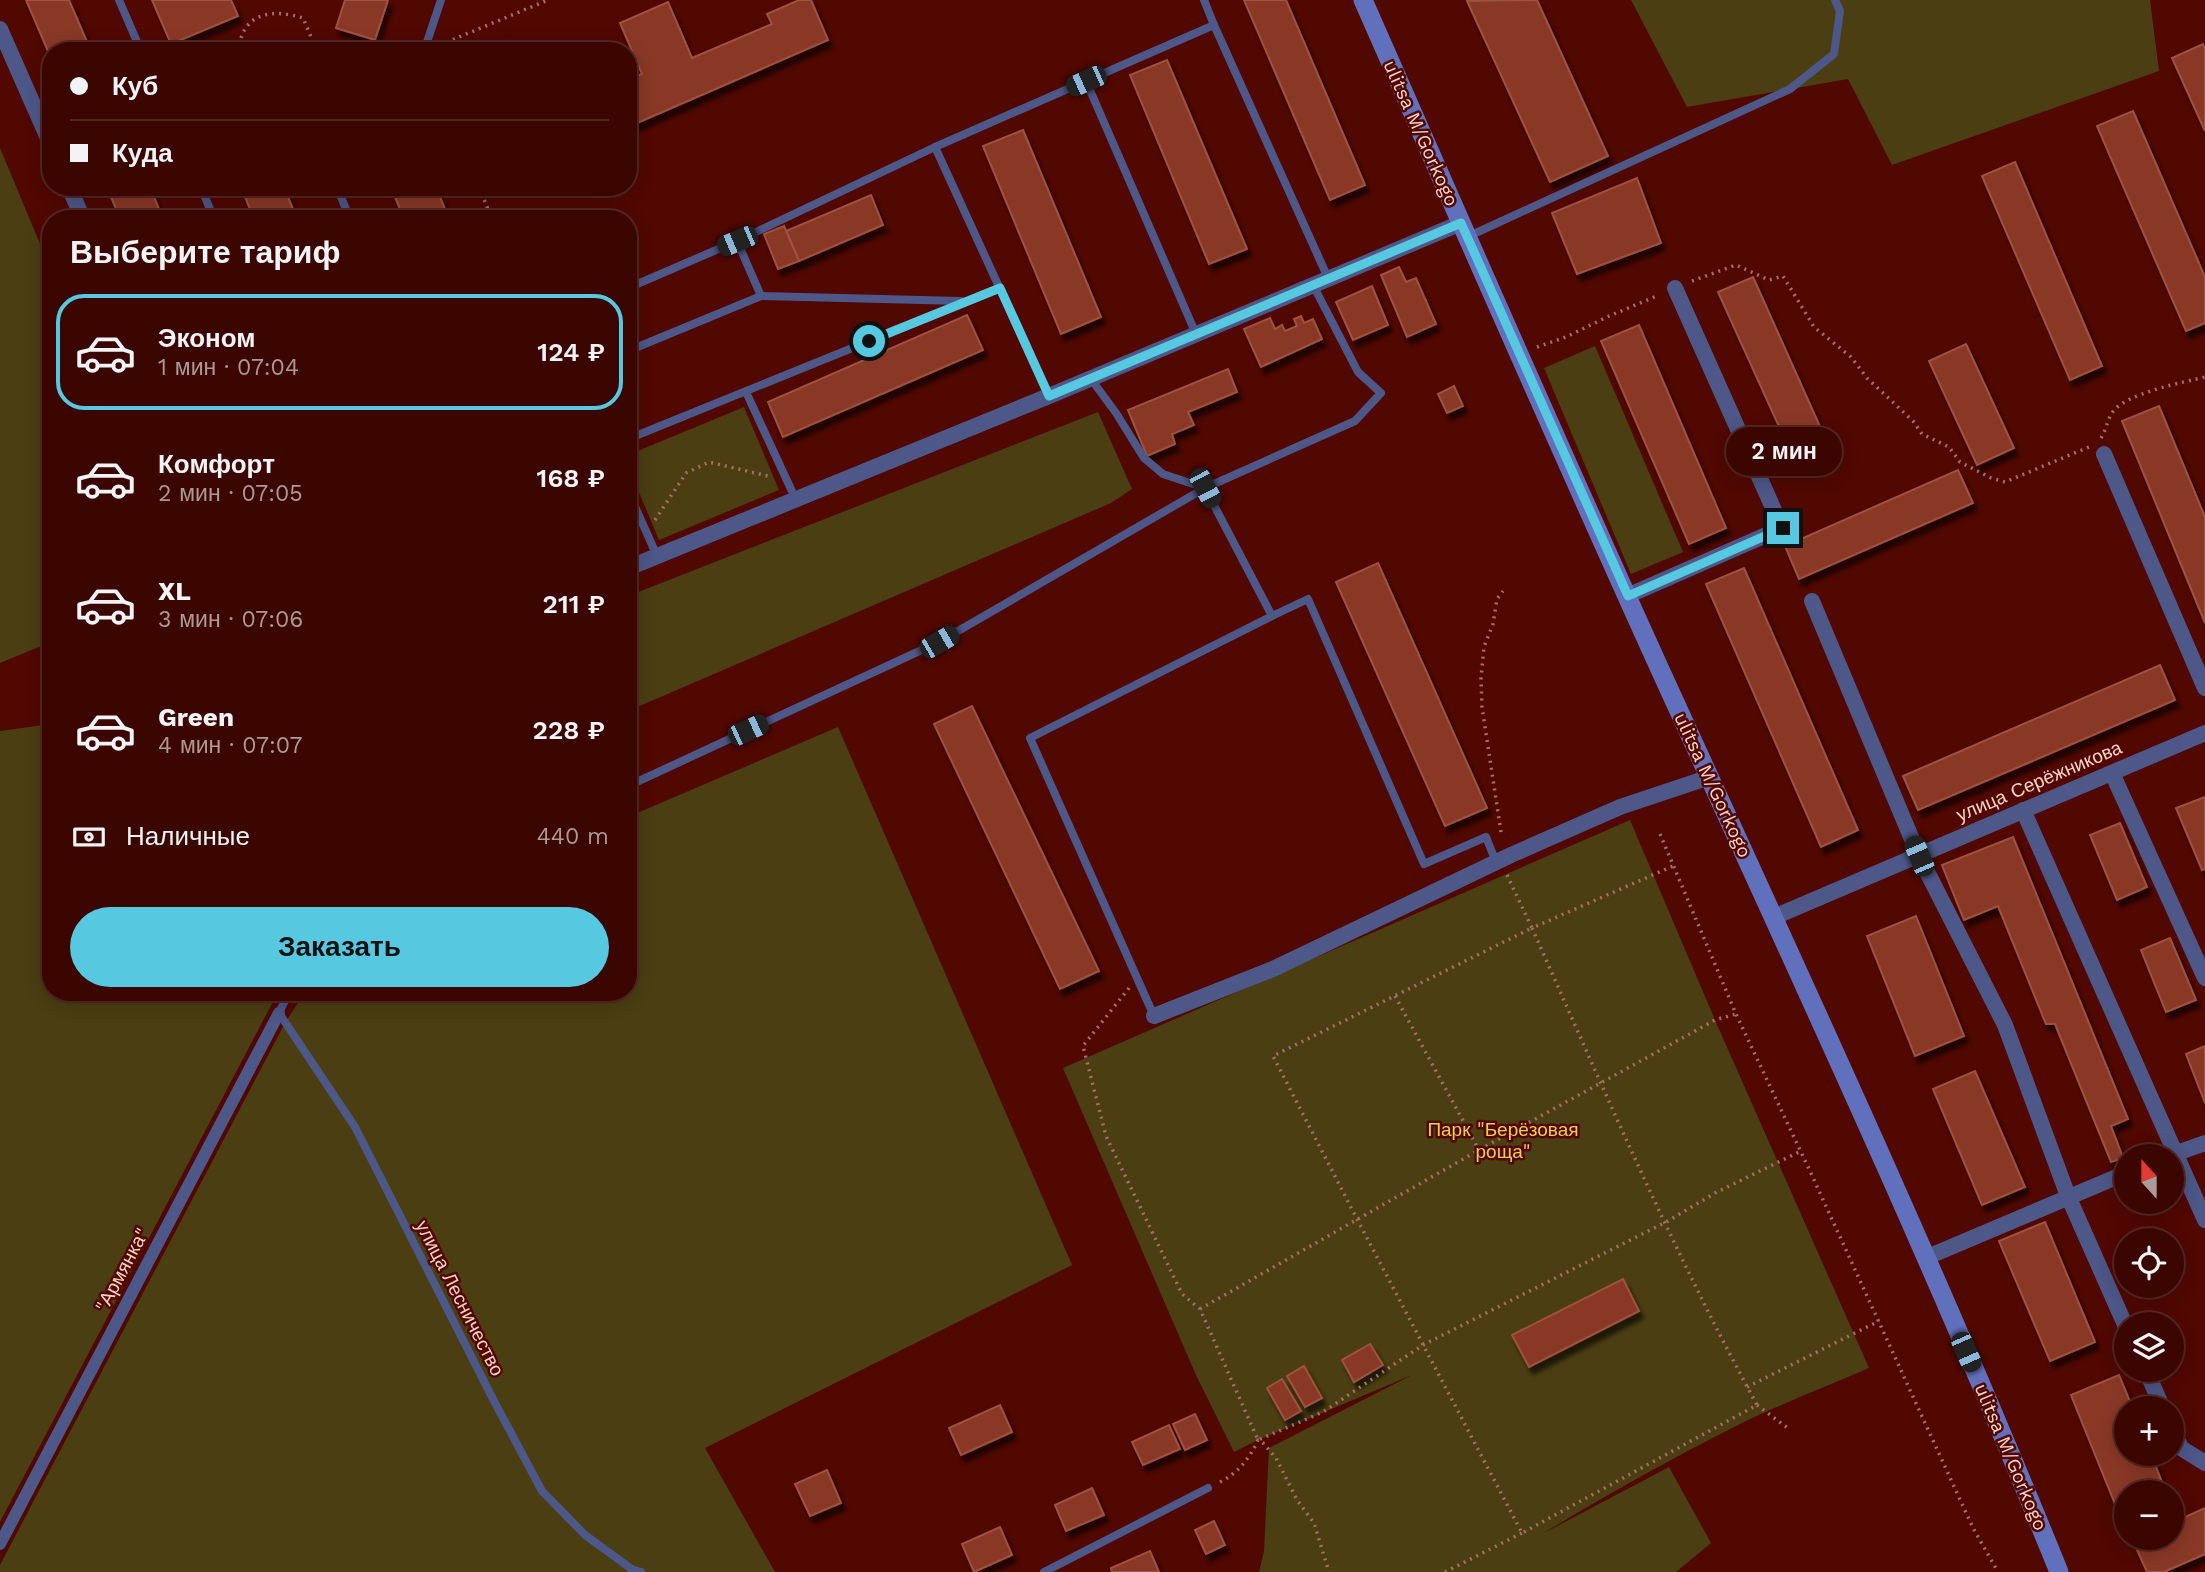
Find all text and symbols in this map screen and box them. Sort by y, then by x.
street label: ulitsa M/Gorkogo [1378,56,1464,210]
car [1063,63,1110,99]
text: Куб [112,71,158,101]
text: Куда [112,138,173,168]
car [714,223,761,259]
text: Выберите тариф [70,233,341,271]
icon: car [74,321,137,384]
text: Эконом [158,323,256,353]
route start [853,325,885,357]
text: 124 ₽ [537,337,605,367]
text: 1 мин · 07:04 [158,354,299,381]
callout: 2 мин [1725,426,1841,476]
text: 2 мин [1751,438,1817,465]
icon: car [74,447,137,510]
text: Комфорт [158,449,275,479]
text: 168 ₽ [537,463,605,493]
car [1186,465,1225,511]
text: 2 мин · 07:05 [158,480,303,507]
route end [1767,512,1799,544]
icon: car [74,573,137,636]
text: XL [158,576,191,606]
text: 211 ₽ [543,589,605,619]
text: 3 мин · 07:06 [158,606,303,633]
car [916,622,963,662]
icon: car [74,699,137,762]
text: Green [158,702,234,732]
street label: ulitsa M/Gorkogo [1669,709,1757,861]
car [725,712,772,748]
text: 228 ₽ [533,715,605,745]
text: 4 мин · 07:07 [158,732,302,759]
street label: улица Серёжникова [1953,736,2126,826]
icon: cash [70,818,108,856]
text: Наличные [126,821,250,851]
text: 440 m [537,823,609,850]
car [1902,833,1937,879]
button: Заказать [70,907,609,987]
park label: Парк "Берёзовая роща" [1427,1118,1579,1163]
north arrow [2114,1144,2184,1214]
map controls [2114,1144,2184,1550]
street label: улица Лесничество [411,1216,509,1380]
street label: "Армянка" [90,1224,154,1316]
button: locate [2114,1228,2184,1298]
button: layers [2114,1312,2184,1382]
car [1948,1329,1985,1375]
street label: ulitsa M/Gorkogo [1970,1380,2052,1534]
button: + [2114,1396,2184,1466]
button: − [2114,1480,2184,1550]

